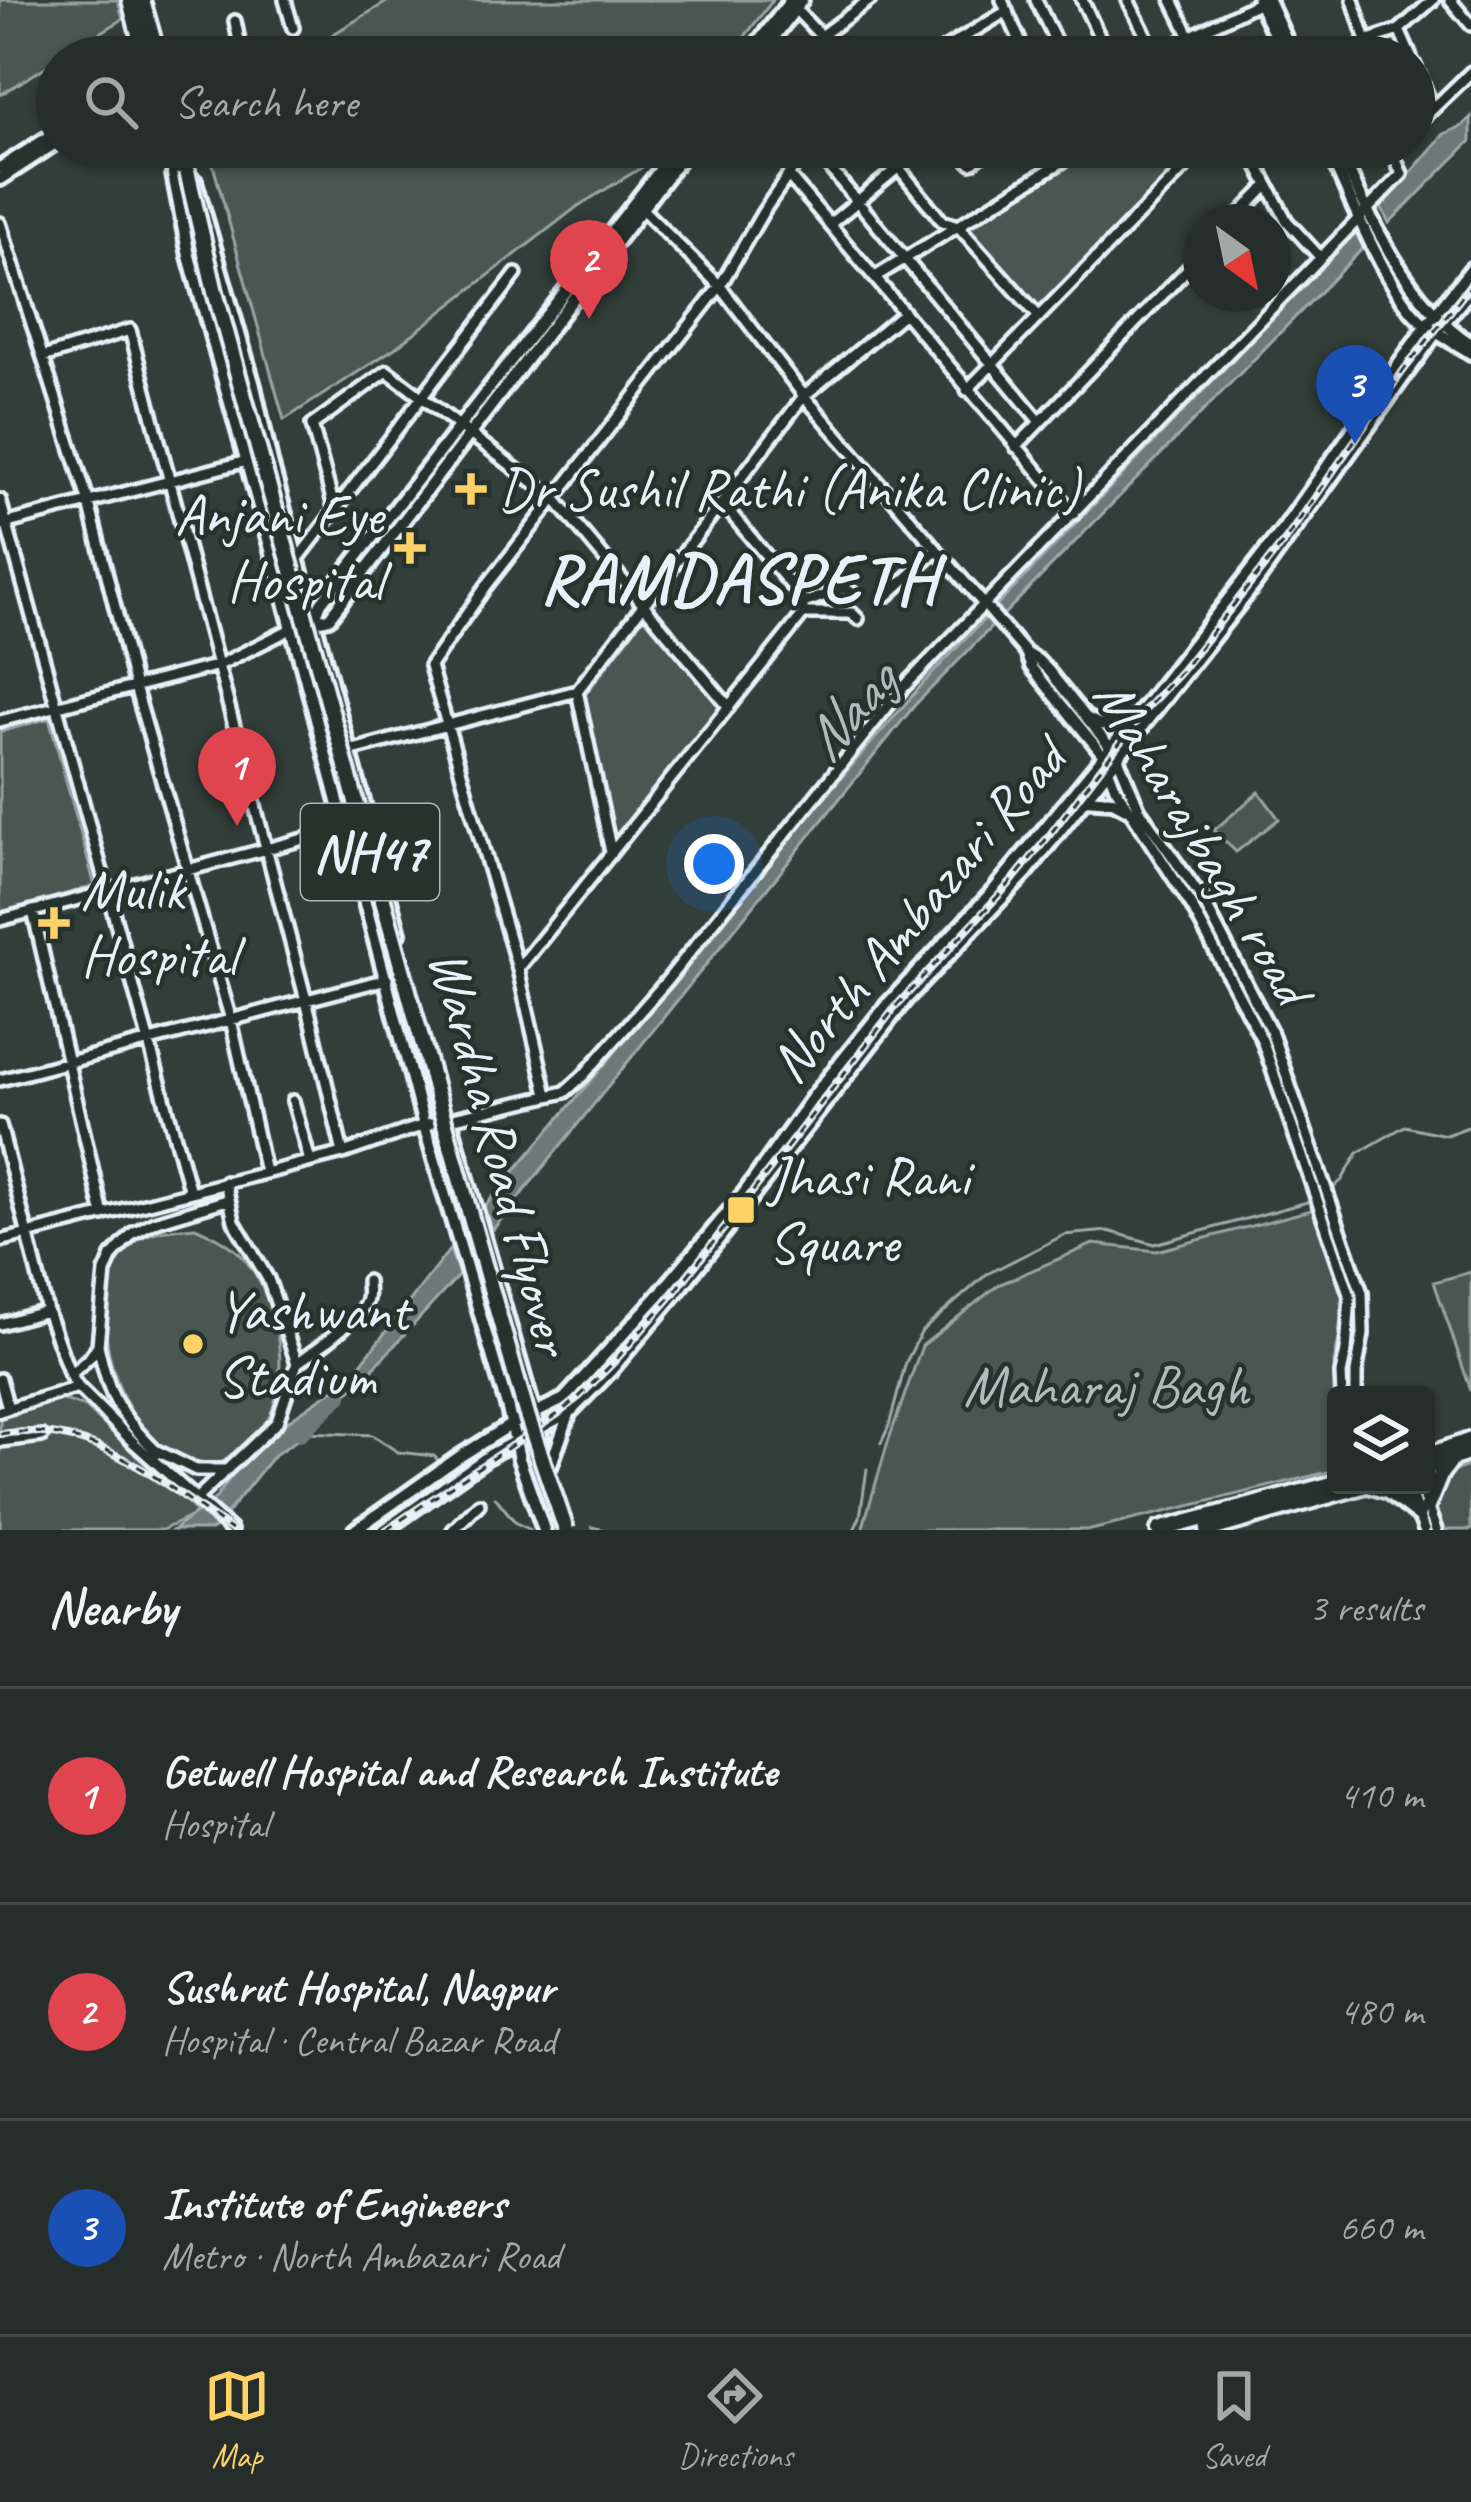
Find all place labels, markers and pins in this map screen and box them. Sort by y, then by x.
pin: 2 [550,220,628,319]
pin: 3 [1316,345,1394,444]
place label: Dr Sushil Rathi (Anika Clinic) [498,453,1083,525]
marker: Dr Sushil Rathi (Anika Clinic) [455,473,487,505]
place label: Anjani Eye Hospital [175,479,392,617]
marker: Anjani Eye Hospital [394,532,426,564]
pin: 1 [198,727,276,826]
place label: Mulik Hospital [81,854,246,992]
marker: Mulik Hospital [38,907,70,939]
place label: Jhasi Rani Square [765,1141,976,1279]
marker: Jhasi Rani Square [725,1194,757,1226]
place label: Yashwant Stadium [217,1275,414,1413]
marker: Yashwant Stadium [180,1331,206,1357]

